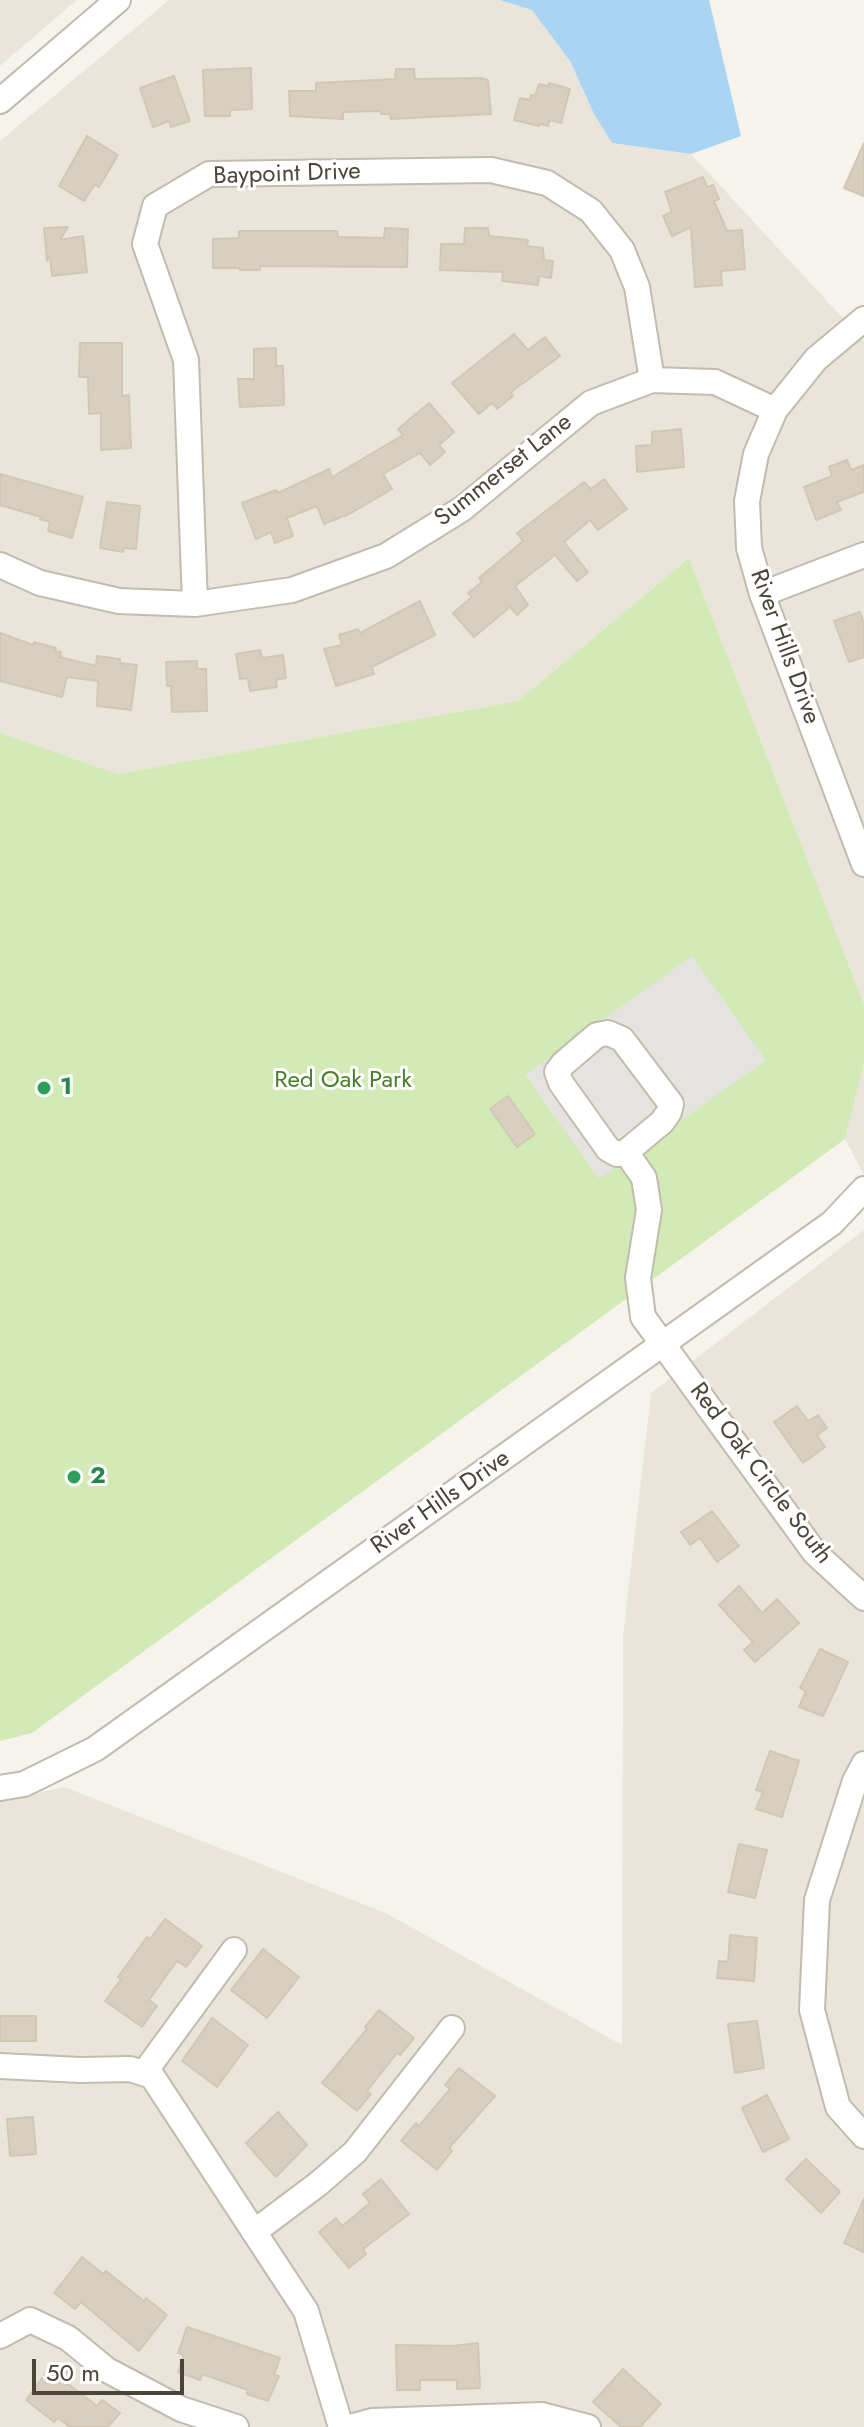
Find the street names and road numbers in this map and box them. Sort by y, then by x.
street label: Baypoint Drive [213,158,361,192]
street label: Summerset Lane [430,409,578,533]
street label: River Hills Drive [743,566,825,728]
street label: Red Oak Circle South [683,1378,837,1570]
street label: River Hills Drive [366,1445,516,1561]

